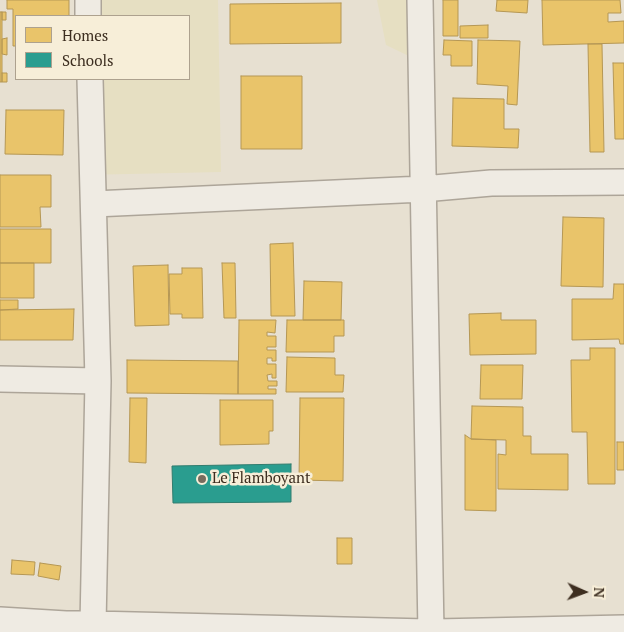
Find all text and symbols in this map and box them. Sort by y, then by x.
legend [15,15,190,80]
text: Homes [62,25,108,45]
text: Schools [62,50,113,70]
place label: Le Flamboyant [212,470,310,488]
marker: Le Flamboyant [196,473,208,485]
north arrow [559,567,609,617]
text: N [590,587,609,598]

